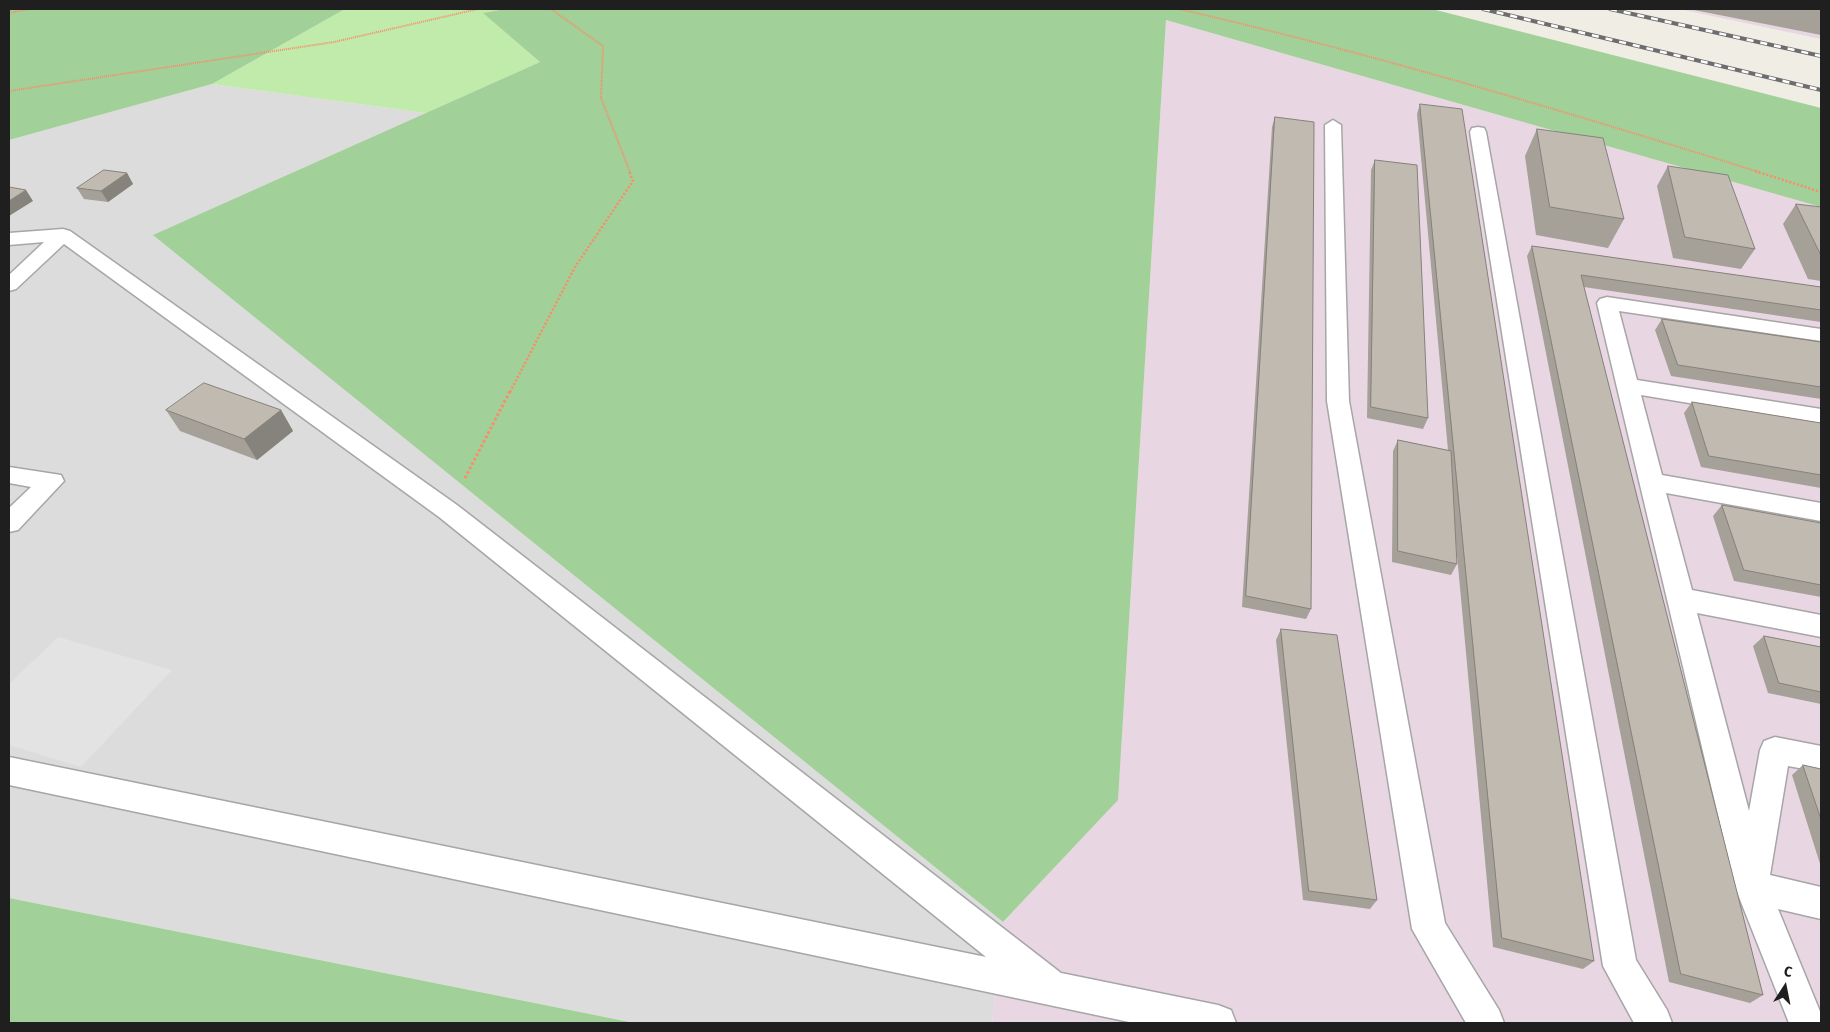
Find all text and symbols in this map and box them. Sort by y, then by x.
north arrow [1760,962,1810,1012]
text: С [1782,963,1794,981]

